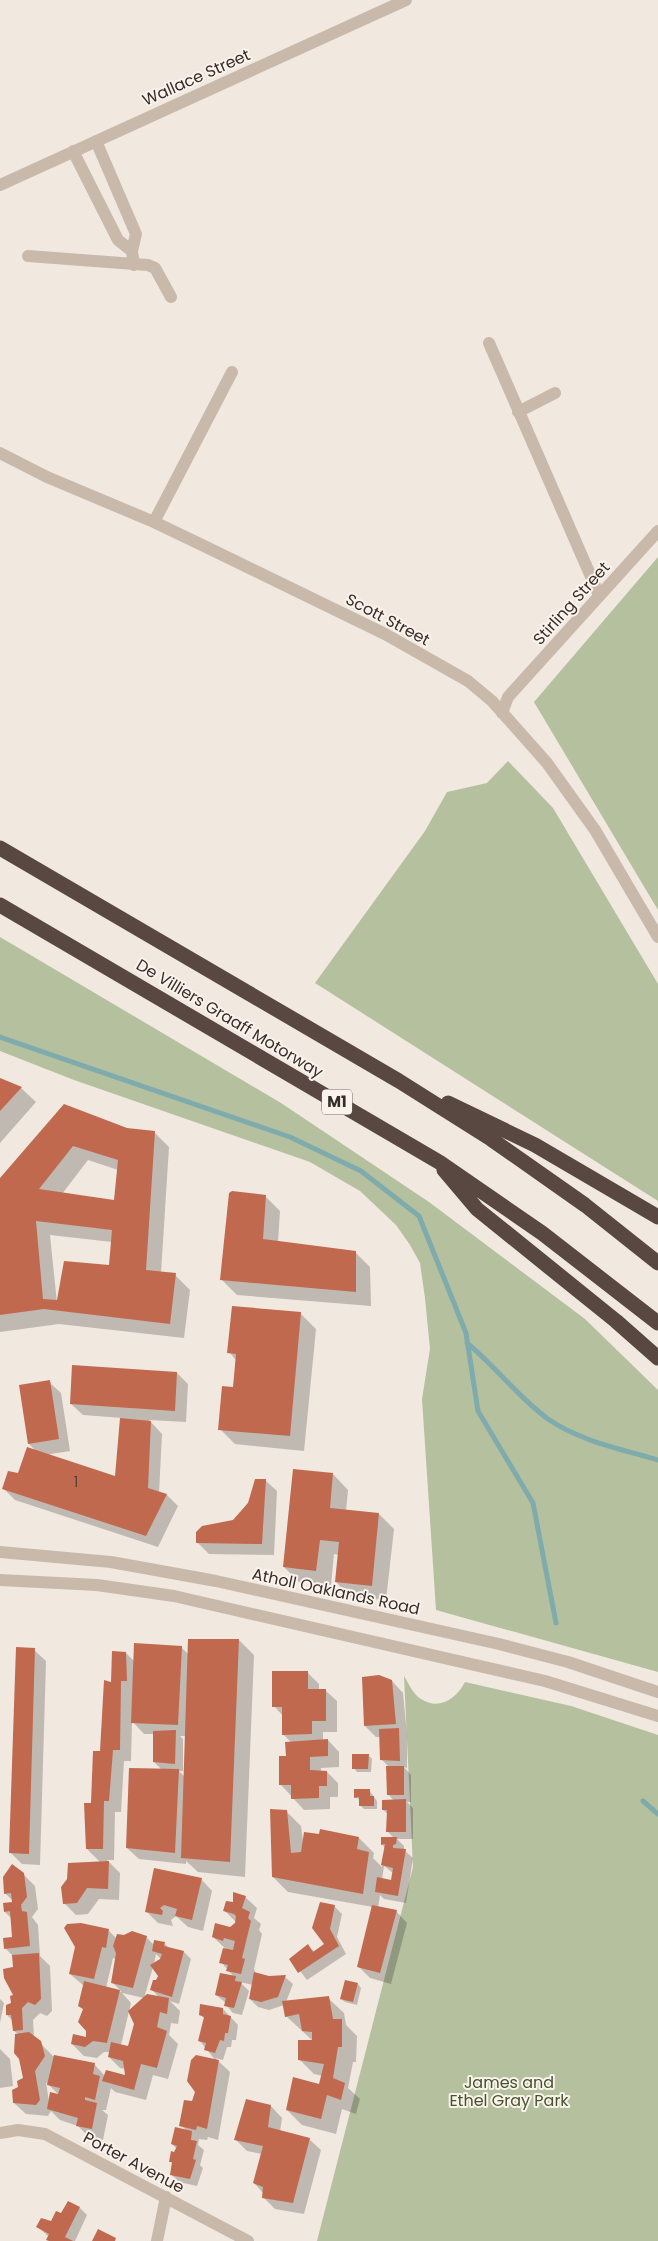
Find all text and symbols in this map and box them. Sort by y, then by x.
street label: Wallace Street [139,43,254,112]
street label: Stirling Street [528,556,615,650]
street label: Scott Street [342,588,434,651]
street label: De Villiers Graaff Motorway [132,953,328,1084]
road number: M1 [322,1090,352,1114]
house number: 1 [74,1472,78,1492]
street label: Atholl Oaklands Road [250,1562,422,1621]
park label: James and Ethel Gray Park [449,2071,569,2112]
street label: Porter Avenue [79,2126,188,2199]

